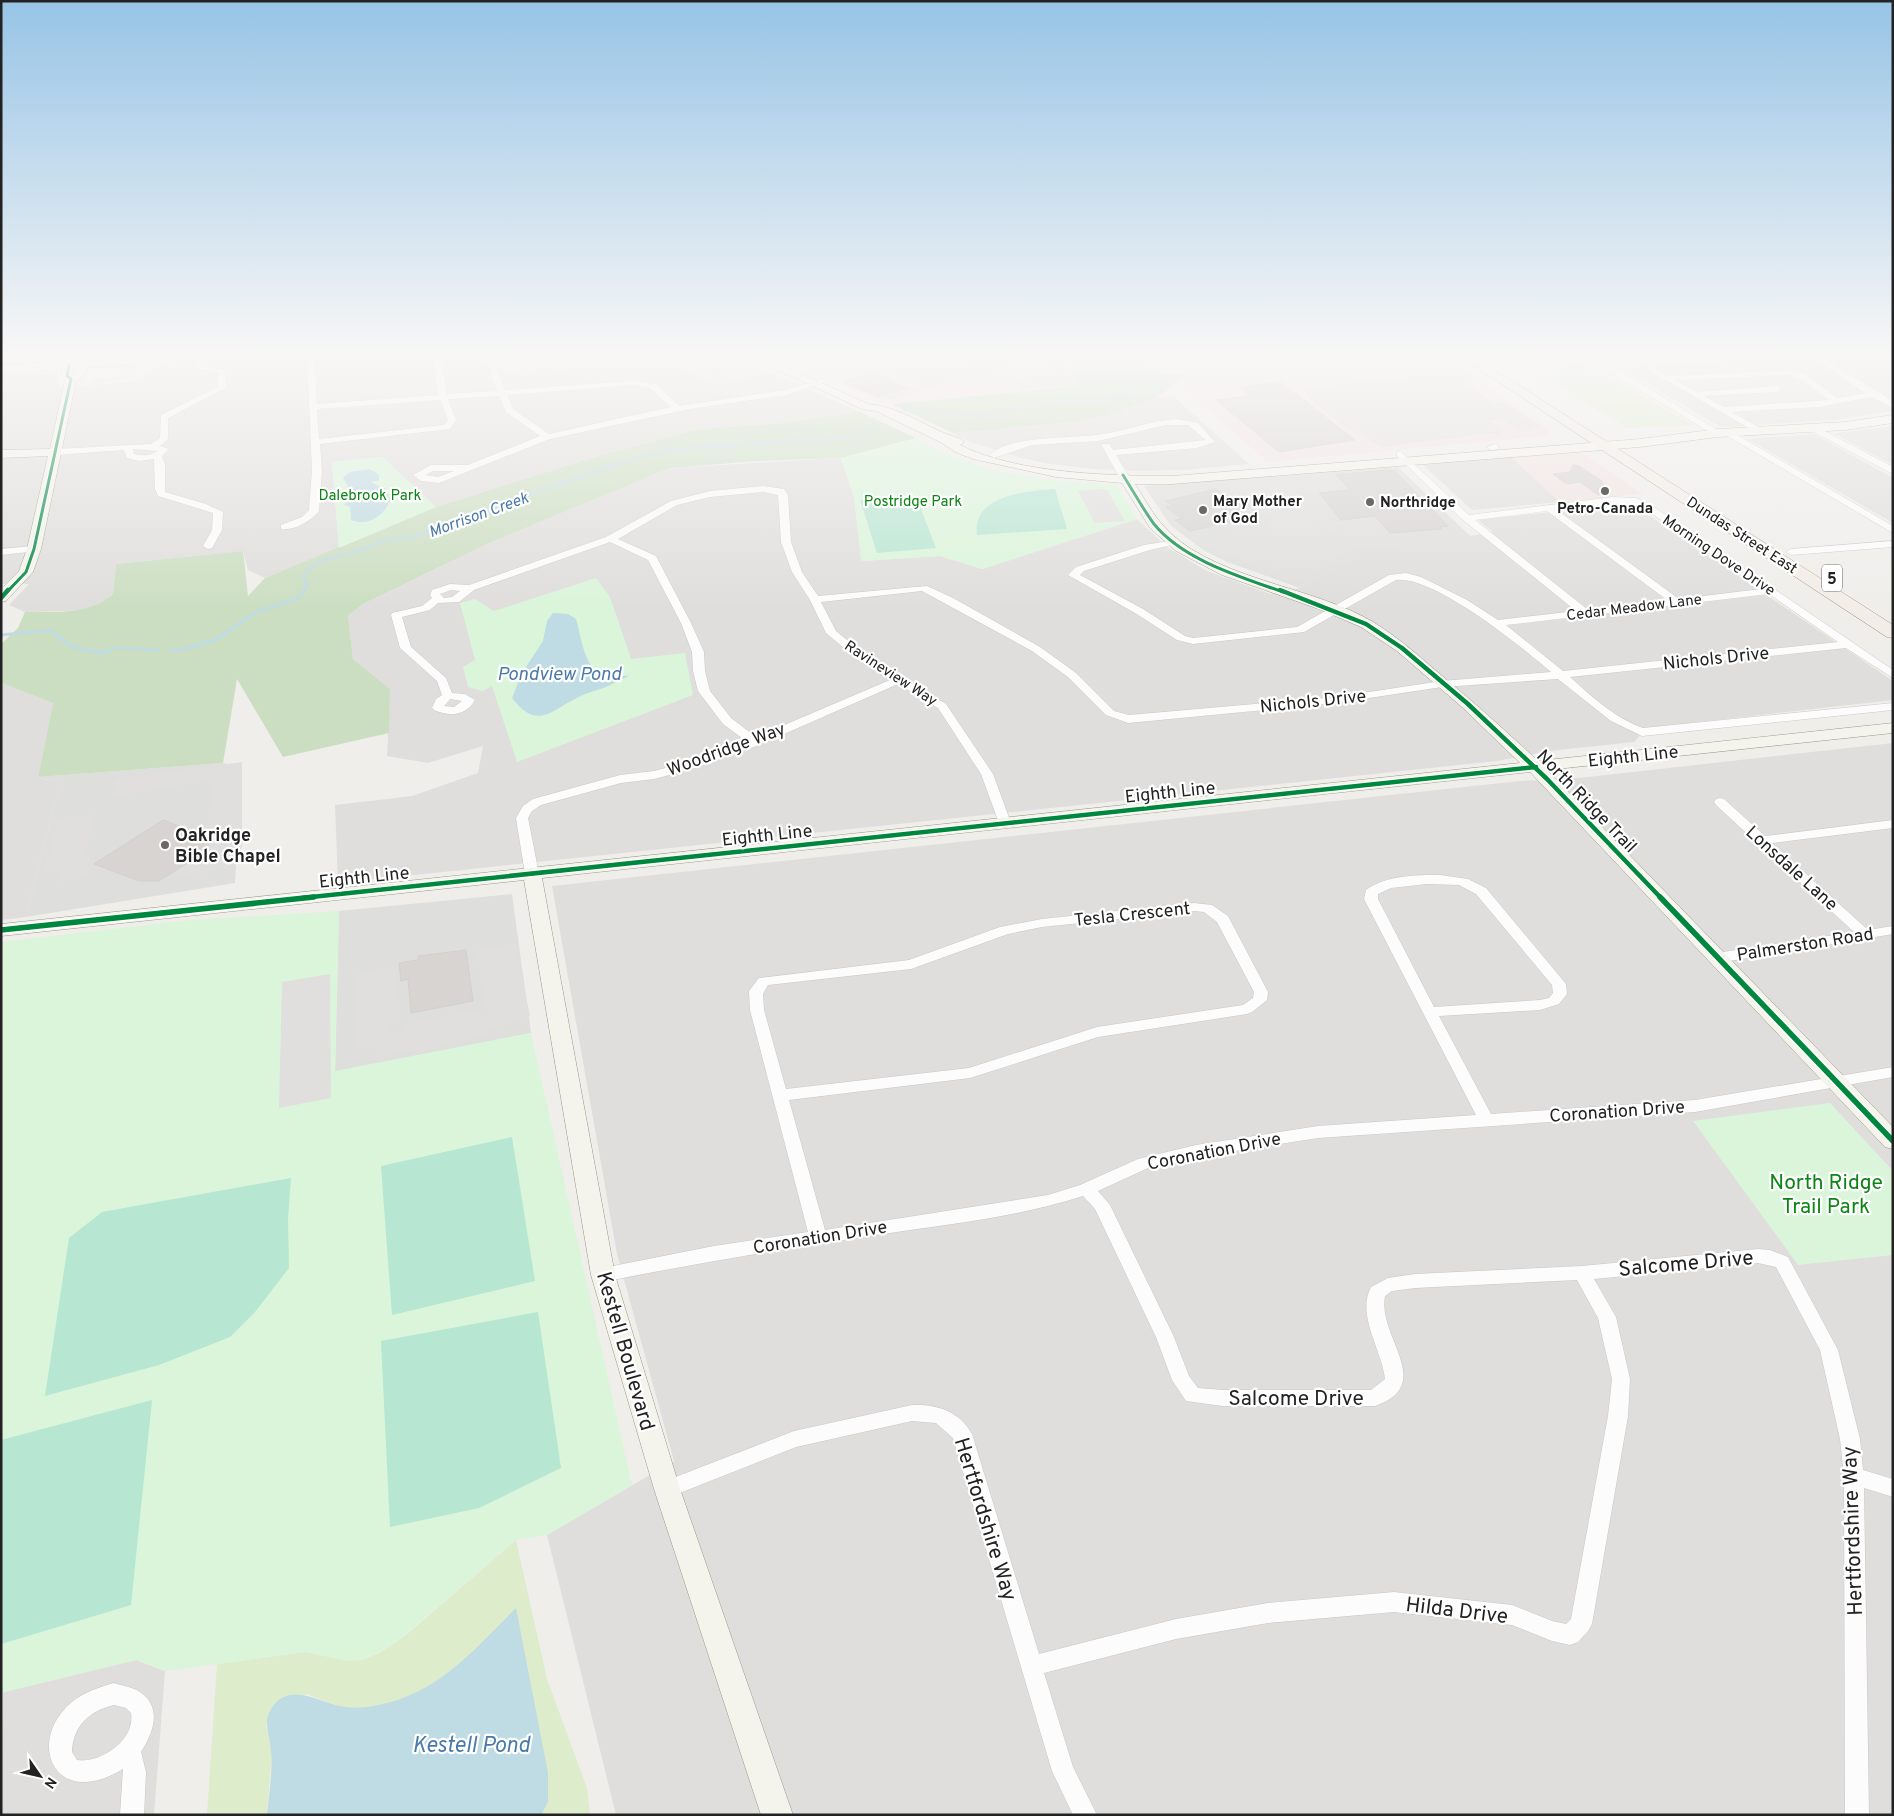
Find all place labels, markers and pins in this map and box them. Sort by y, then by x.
marker: Petro-Canada [1599,485,1611,497]
place label: Mary Mother of God [1213,493,1303,529]
place label: Northridge [1380,494,1456,513]
marker: Northridge [1364,496,1376,508]
place label: Petro-Canada [1557,500,1653,519]
marker: Mary Mother of God [1197,504,1209,516]
place label: Oakridge Bible Chapel [175,825,281,869]
marker: Oakridge Bible Chapel [159,839,171,851]

